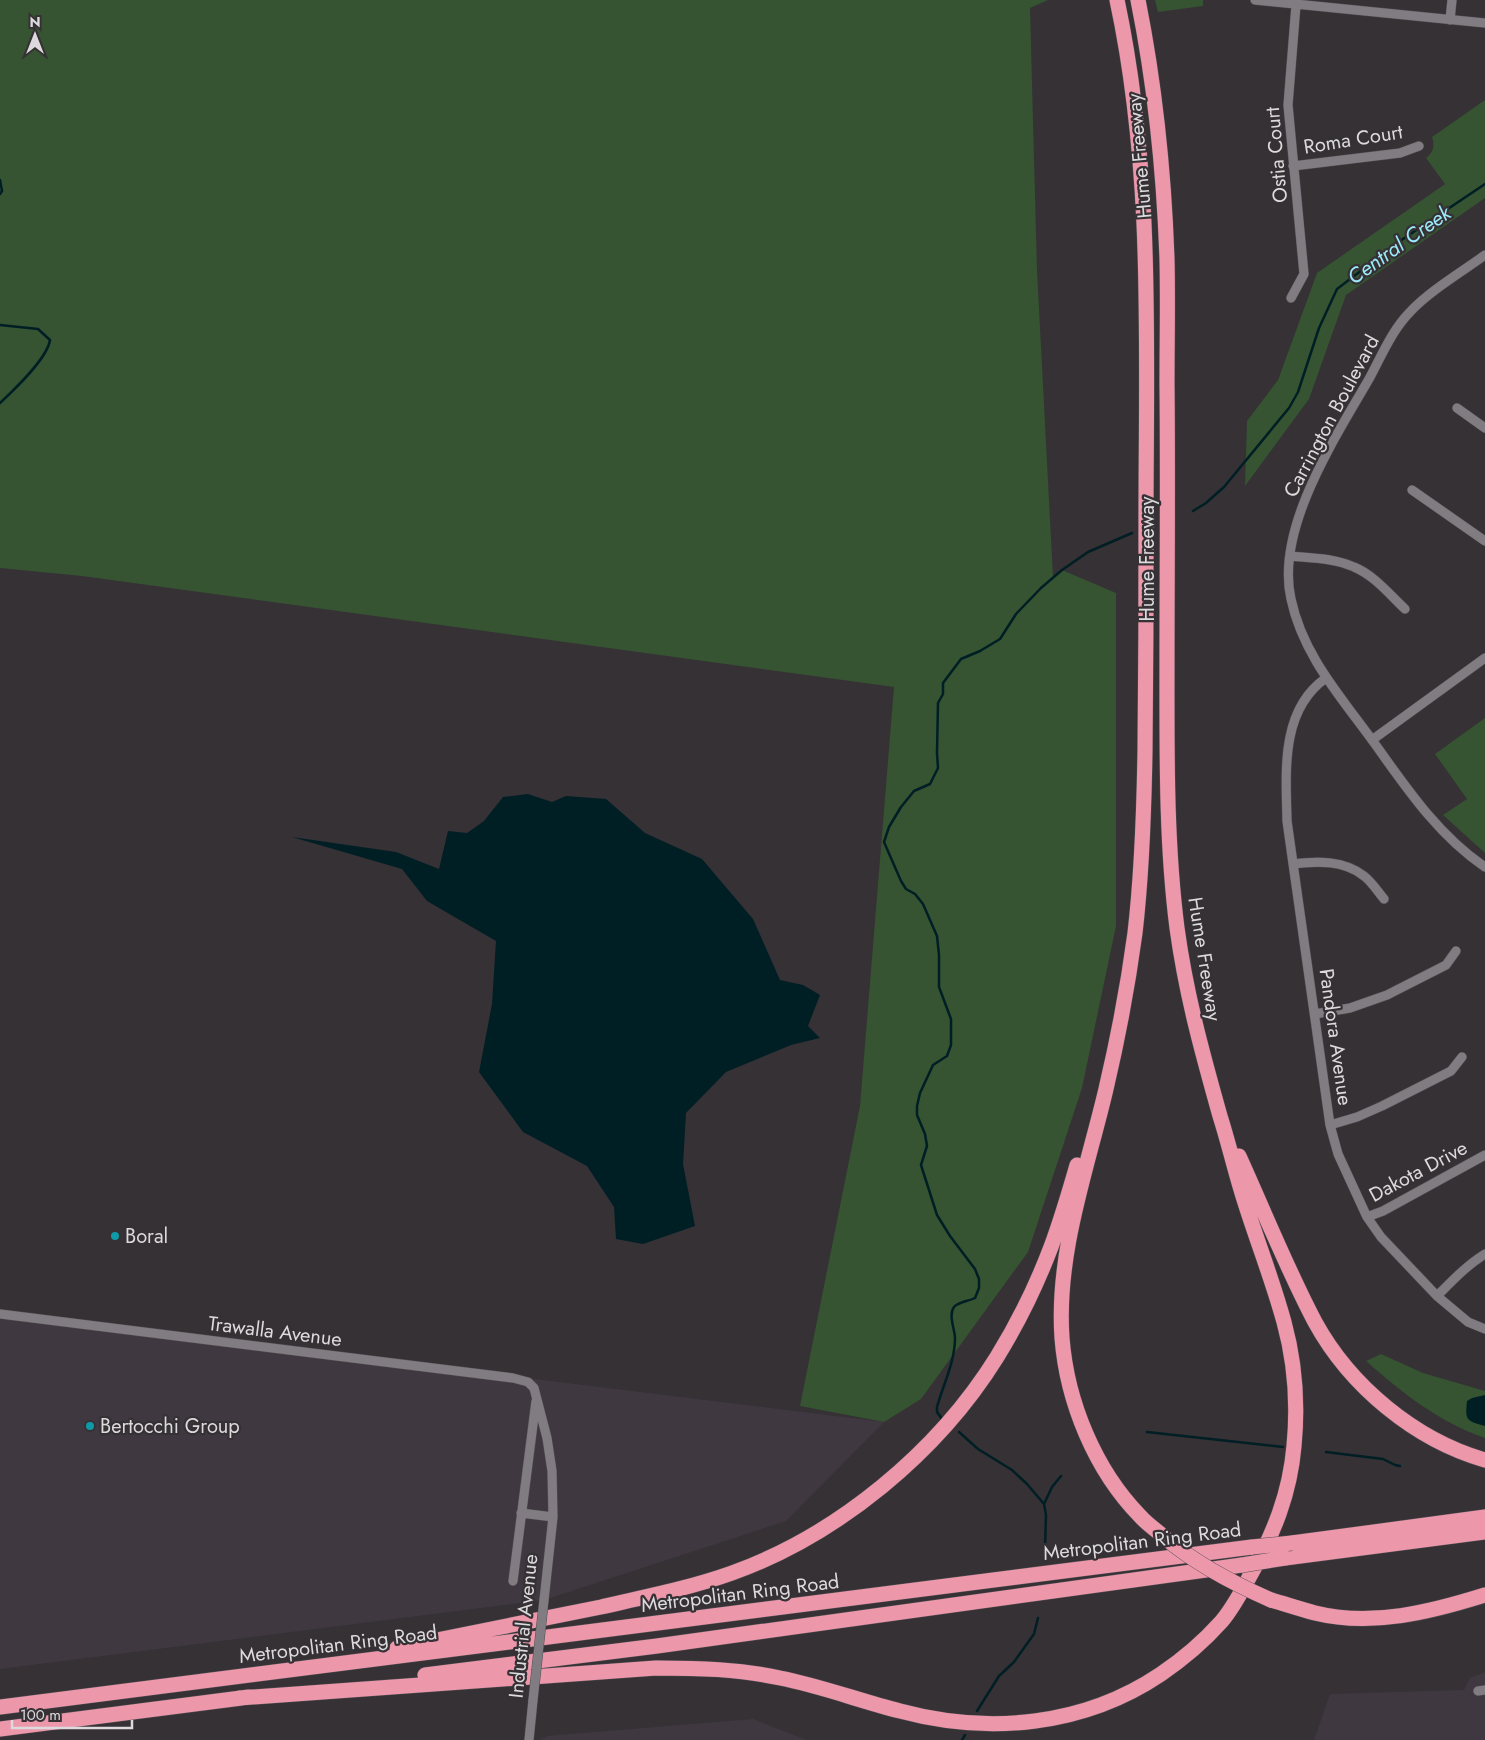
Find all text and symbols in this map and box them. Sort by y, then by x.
north arrow [10,10,60,60]
text: N [29,12,41,32]
street label: Hume Freeway [1120,92,1159,220]
street label: Ostia Court [1258,106,1295,204]
street label: Roma Court [1301,117,1405,162]
water label: Central Creek [1341,198,1458,292]
street label: Carrington Boulevard [1276,330,1387,503]
street label: Hume Freeway [1133,496,1162,622]
street label: Hume Freeway [1180,895,1229,1023]
street label: Pandora Avenue [1312,967,1359,1107]
street label: Dakota Drive [1364,1133,1473,1209]
place label: Boral [125,1222,168,1251]
marker: Boral [109,1230,121,1242]
street label: Trawalla Avenue [206,1309,343,1354]
place label: Bertocchi Group [100,1412,240,1441]
marker: Bertocchi Group [84,1420,96,1432]
street label: Metropolitan Ring Road [1041,1515,1243,1568]
street label: Industrial Avenue [502,1553,545,1700]
street label: Metropolitan Ring Road [639,1567,841,1620]
street label: Metropolitan Ring Road [237,1618,439,1671]
scale bar [12,1698,132,1730]
text: 100 m [20,1704,61,1726]

